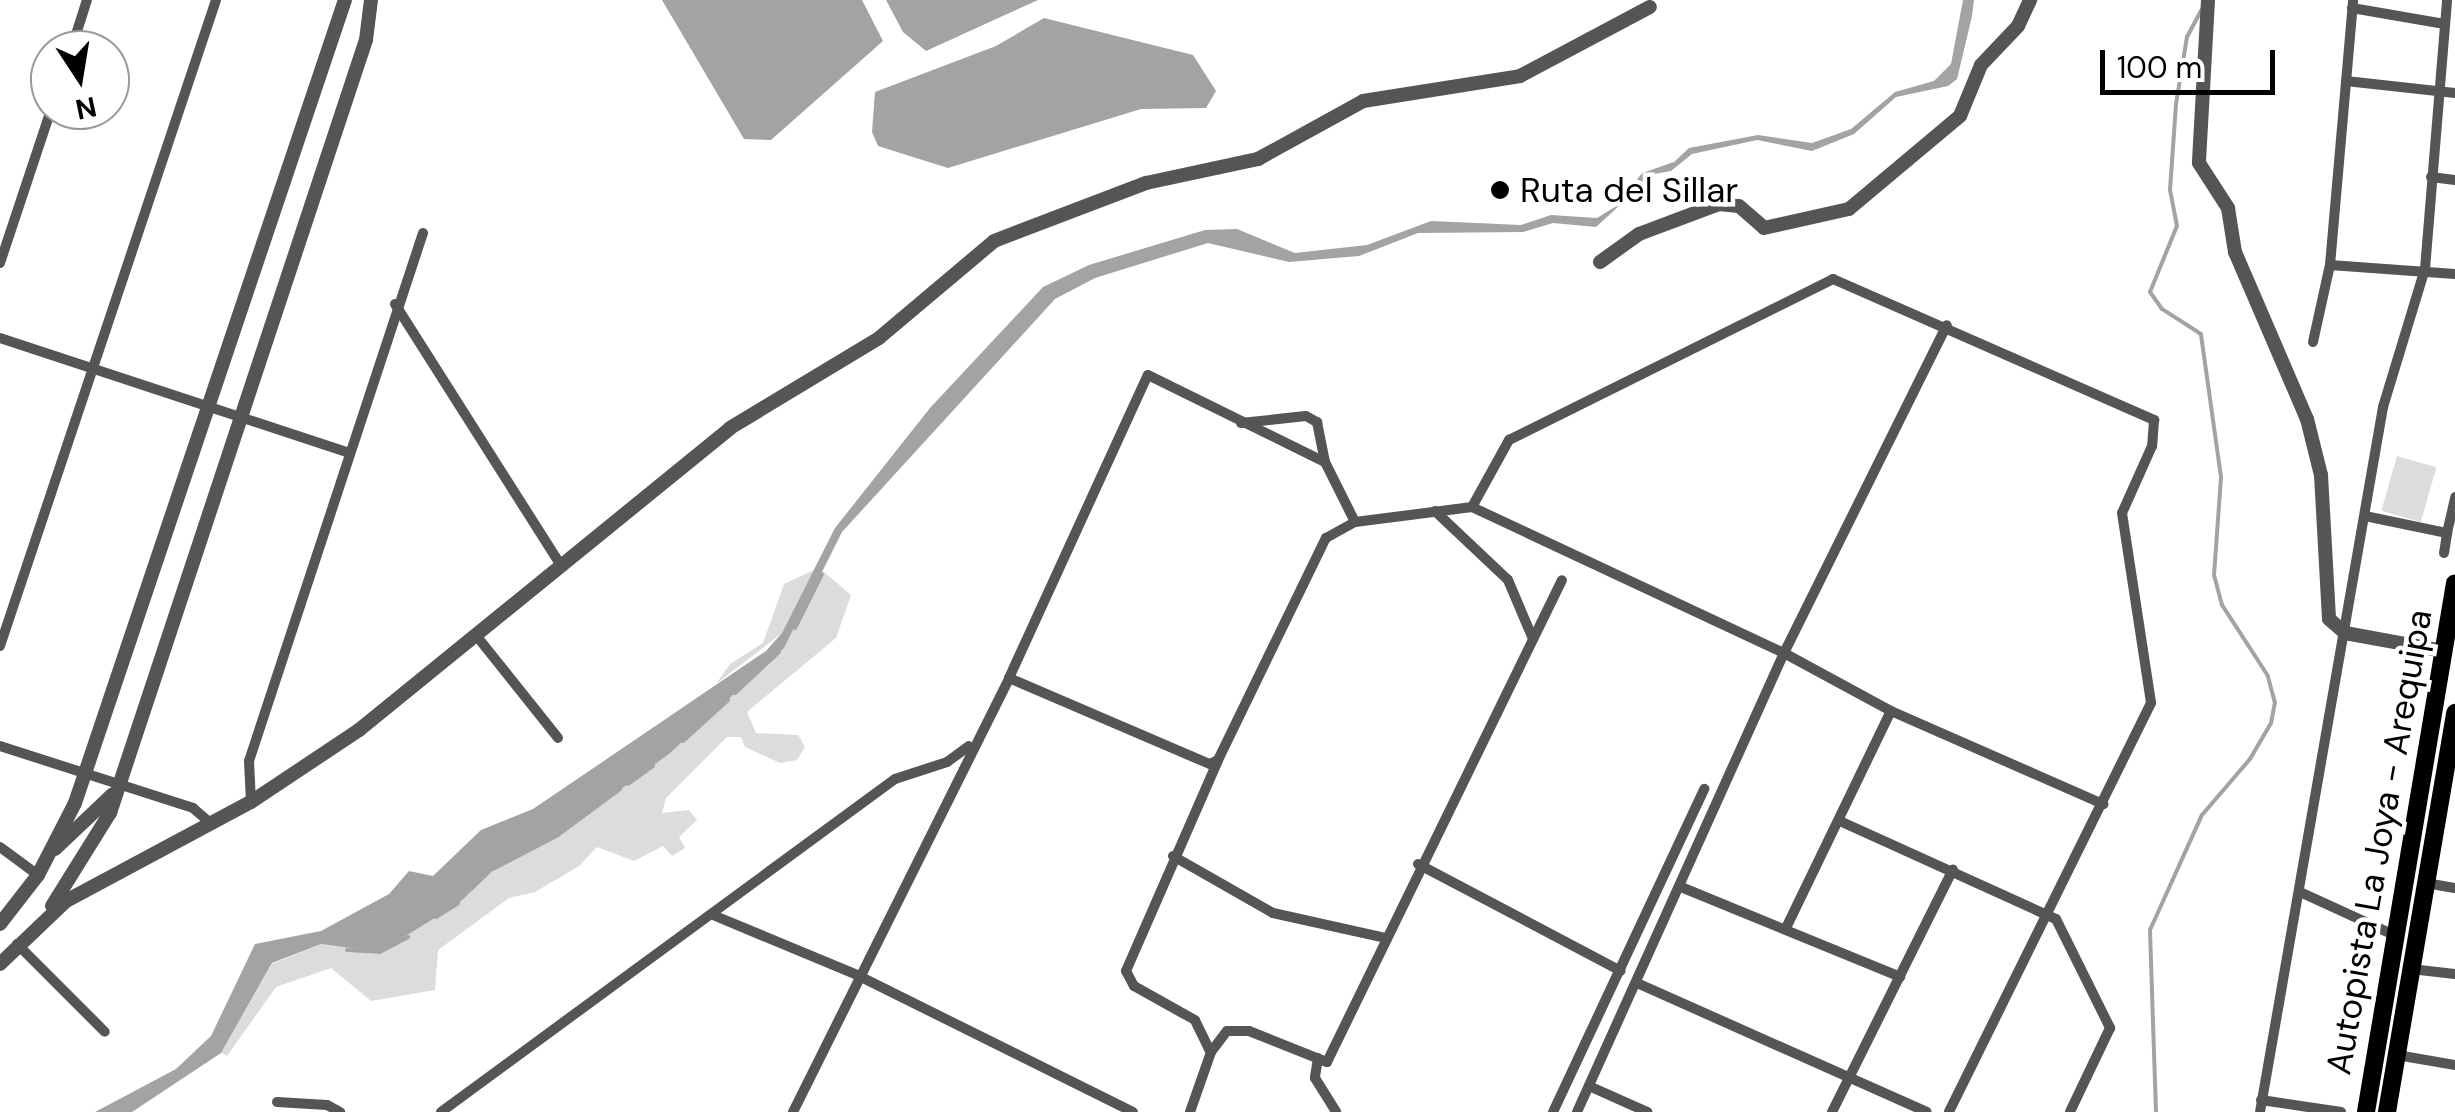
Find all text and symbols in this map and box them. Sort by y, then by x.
north arrow [30,30,130,130]
scale bar [2105,30,2280,92]
text: 100 m [2117,48,2202,87]
text: N [72,88,100,128]
place label: Ruta del Sillar [1520,169,1738,211]
marker: Ruta del Sillar [1489,179,1511,201]
street label: Autopista La Joya - Arequipa [2317,606,2441,1078]

